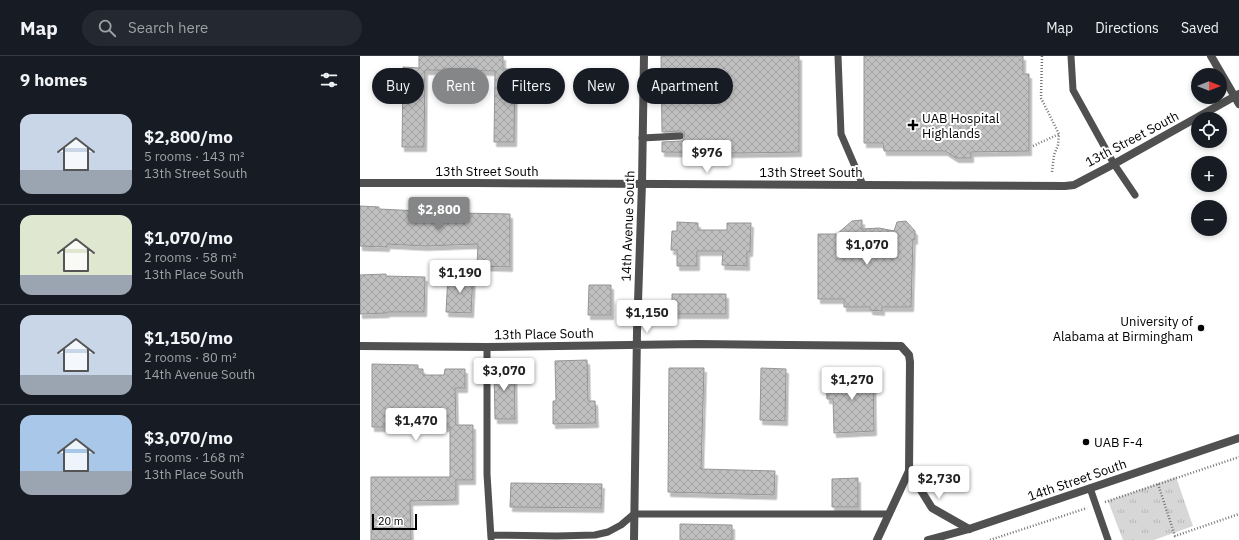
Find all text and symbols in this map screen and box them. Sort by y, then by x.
search box [82,10,362,46]
text: Map [20,16,58,40]
icon: search [96,17,118,39]
text: Search here [128,18,208,37]
text: Map [1046,19,1073,37]
text: Directions [1095,19,1159,37]
text: Saved [1181,19,1219,37]
chip: Buy [372,68,424,104]
chip: Rent [432,68,489,104]
chip: Filters [497,68,565,104]
chip: New [573,68,629,104]
chip: Apartment [637,68,733,104]
north arrow [1191,68,1227,104]
map controls [1191,68,1227,236]
text: 9 homes [20,69,87,91]
icon: filters [318,69,340,91]
street label: 13th Street South [1082,107,1182,171]
place label: UAB Hospital Highlands [922,110,1000,142]
button: locate [1191,112,1227,148]
marker: UAB Hospital Highlands [907,119,919,131]
text: $2,800/mo [144,126,233,148]
icon: home [52,130,100,178]
pin: $976 [683,140,731,174]
text: $976 [691,144,723,161]
text: 5 rooms · 143 m² [144,148,245,165]
button: + [1191,156,1227,192]
street label: 13th Street South [435,163,539,180]
street label: 13th Street South [759,164,863,181]
text: 13th Street South [144,165,248,182]
street label: 14th Avenue South [618,170,638,282]
pin: $2,800 [406,197,472,231]
button: − [1191,200,1227,236]
text: $2,800 [417,201,461,218]
text: $1,070/mo [144,227,233,249]
icon: home [52,231,100,279]
pin: $1,070 [834,232,900,266]
text: $1,070 [845,236,889,253]
text: 2 rooms · 58 m² [144,249,237,266]
pin: $1,190 [427,260,493,294]
text: $1,190 [438,264,482,281]
text: 13th Place South [144,266,244,283]
pin: $1,150 [614,300,680,334]
text: $1,150 [625,304,669,321]
place label: University of Alabama at Birmingham [1053,313,1193,345]
marker: University of Alabama at Birmingham [1196,323,1206,333]
street label: 13th Place South [494,325,594,343]
text: $1,150/mo [144,327,233,349]
icon: home [52,331,100,379]
text: 2 rooms · 80 m² [144,349,237,366]
pin: $3,070 [471,358,537,392]
text: $3,070 [482,362,526,379]
text: 14th Avenue South [144,366,255,383]
pin: $1,270 [819,367,885,401]
text: $1,270 [830,371,874,388]
pin: $1,470 [383,408,449,442]
text: $1,470 [394,412,438,429]
text: $3,070/mo [144,427,233,449]
icon: home [52,431,100,479]
place label: UAB F-4 [1094,434,1143,451]
marker: UAB F-4 [1081,437,1091,447]
text: 5 rooms · 168 m² [144,449,245,466]
street label: 14th Street South [1025,455,1129,505]
text: 13th Place South [144,466,244,483]
pin: $2,730 [906,466,972,500]
text: $2,730 [917,470,961,487]
scale bar [372,512,417,531]
text: 20 m [378,514,403,528]

